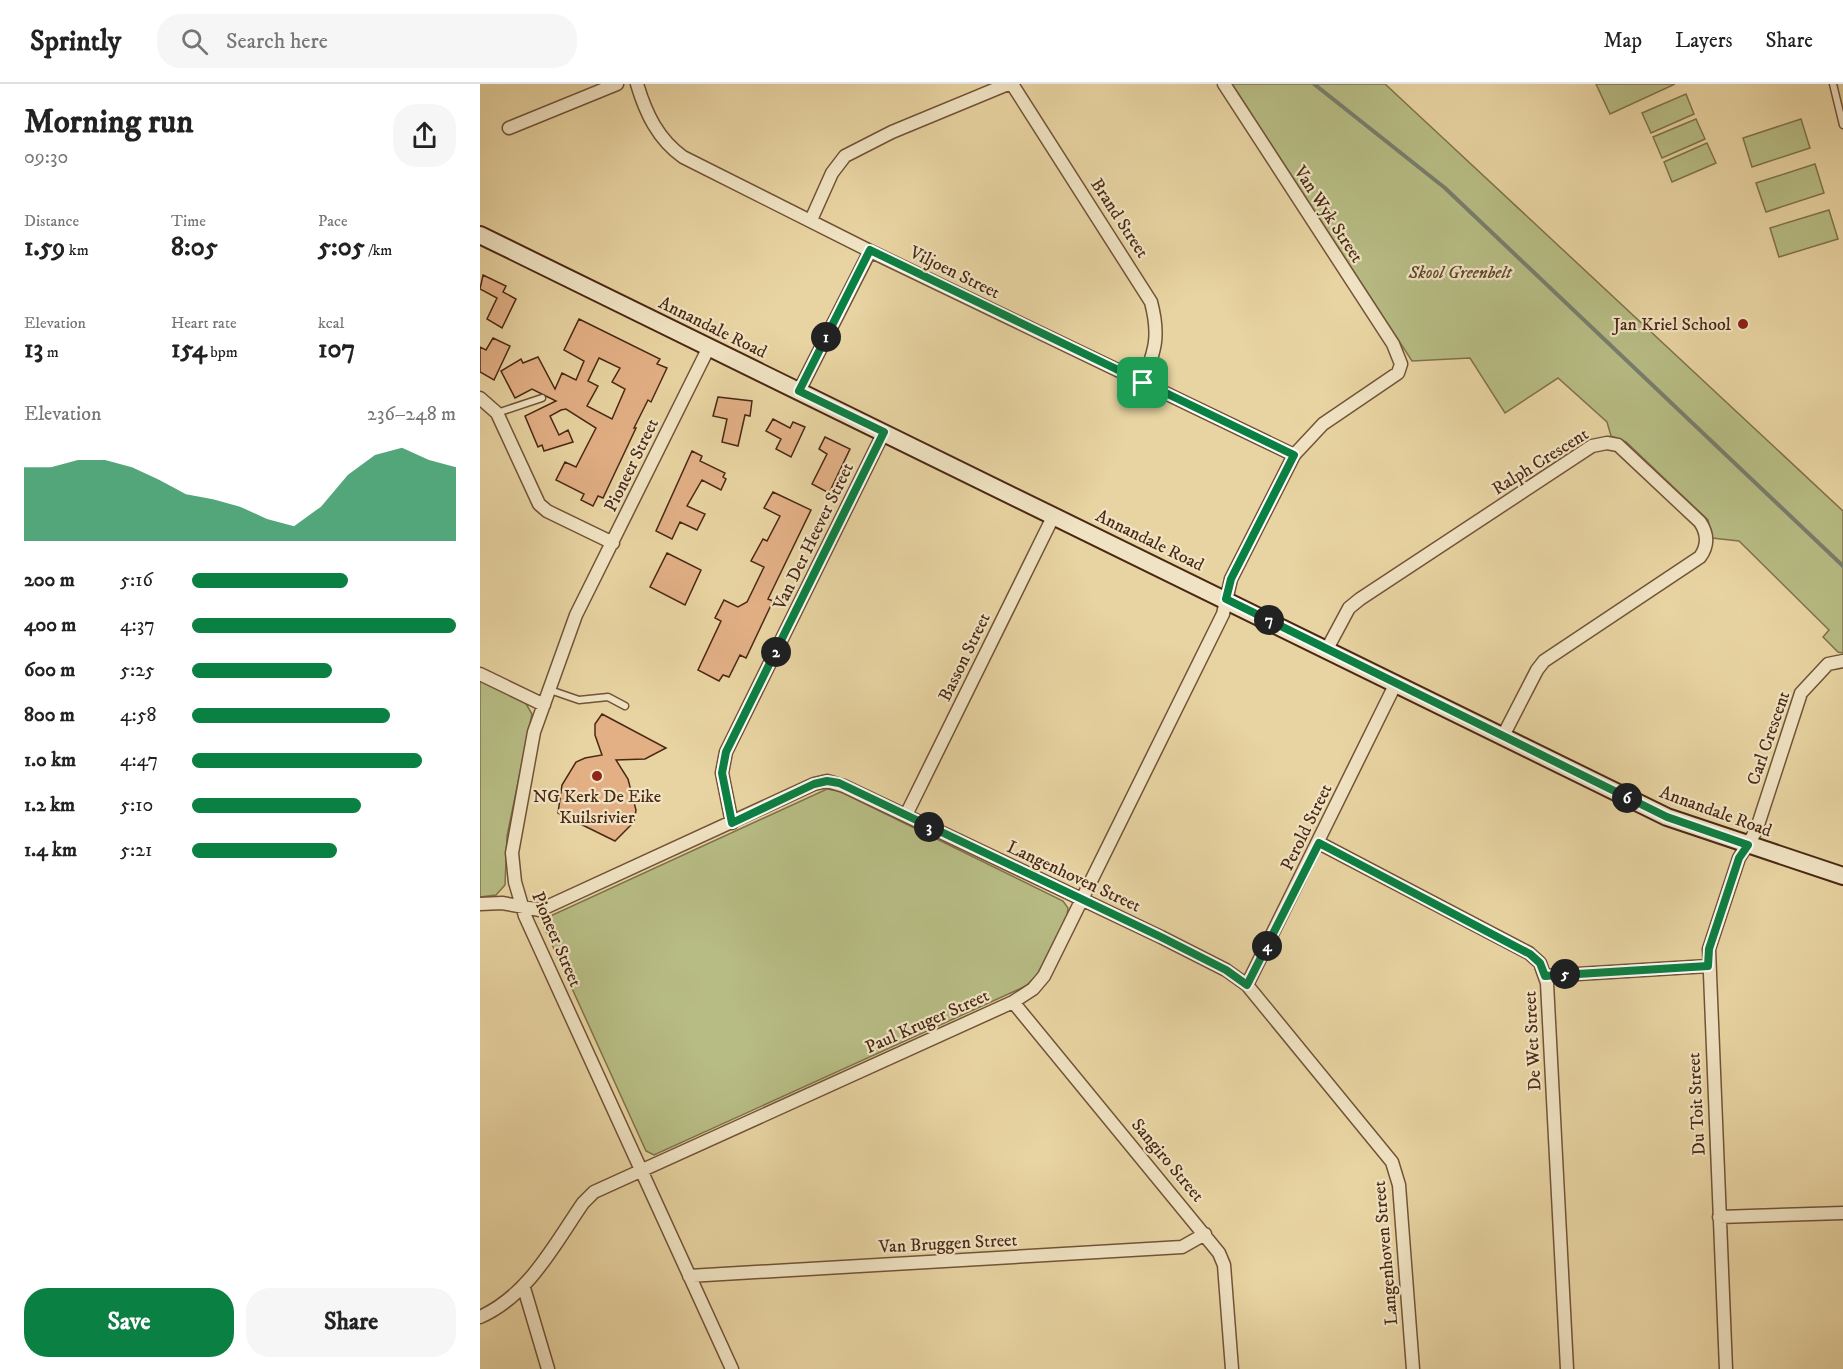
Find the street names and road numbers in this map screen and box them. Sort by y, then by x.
street label: Van Wyk Street [1288,161,1368,267]
street label: Brand Street [1085,175,1153,263]
street label: Viljoen Street [905,241,1003,304]
street label: Annandale Road [655,292,770,364]
street label: Pioneer Street [600,415,664,516]
street label: Ralph Crescent [1488,423,1593,500]
street label: Van Der Heever Street [768,459,859,614]
street label: Annandale Road [1092,505,1207,577]
street label: Basson Street [934,609,996,705]
street label: Carl Crescent [1743,688,1795,788]
street label: Perold Street [1276,780,1337,874]
street label: Annandale Road [1657,781,1775,842]
street label: Langenhoven Street [1003,836,1144,918]
street label: Pioneer Street [526,888,586,990]
street label: Paul Kruger Street [862,985,993,1059]
street label: De Wet Street [1519,990,1547,1091]
street label: Du Toit Street [1683,1052,1711,1156]
street label: Sangiro Street [1126,1115,1209,1207]
street label: Langenhoven Street [1369,1180,1403,1326]
street label: Van Bruggen Street [877,1229,1018,1259]

